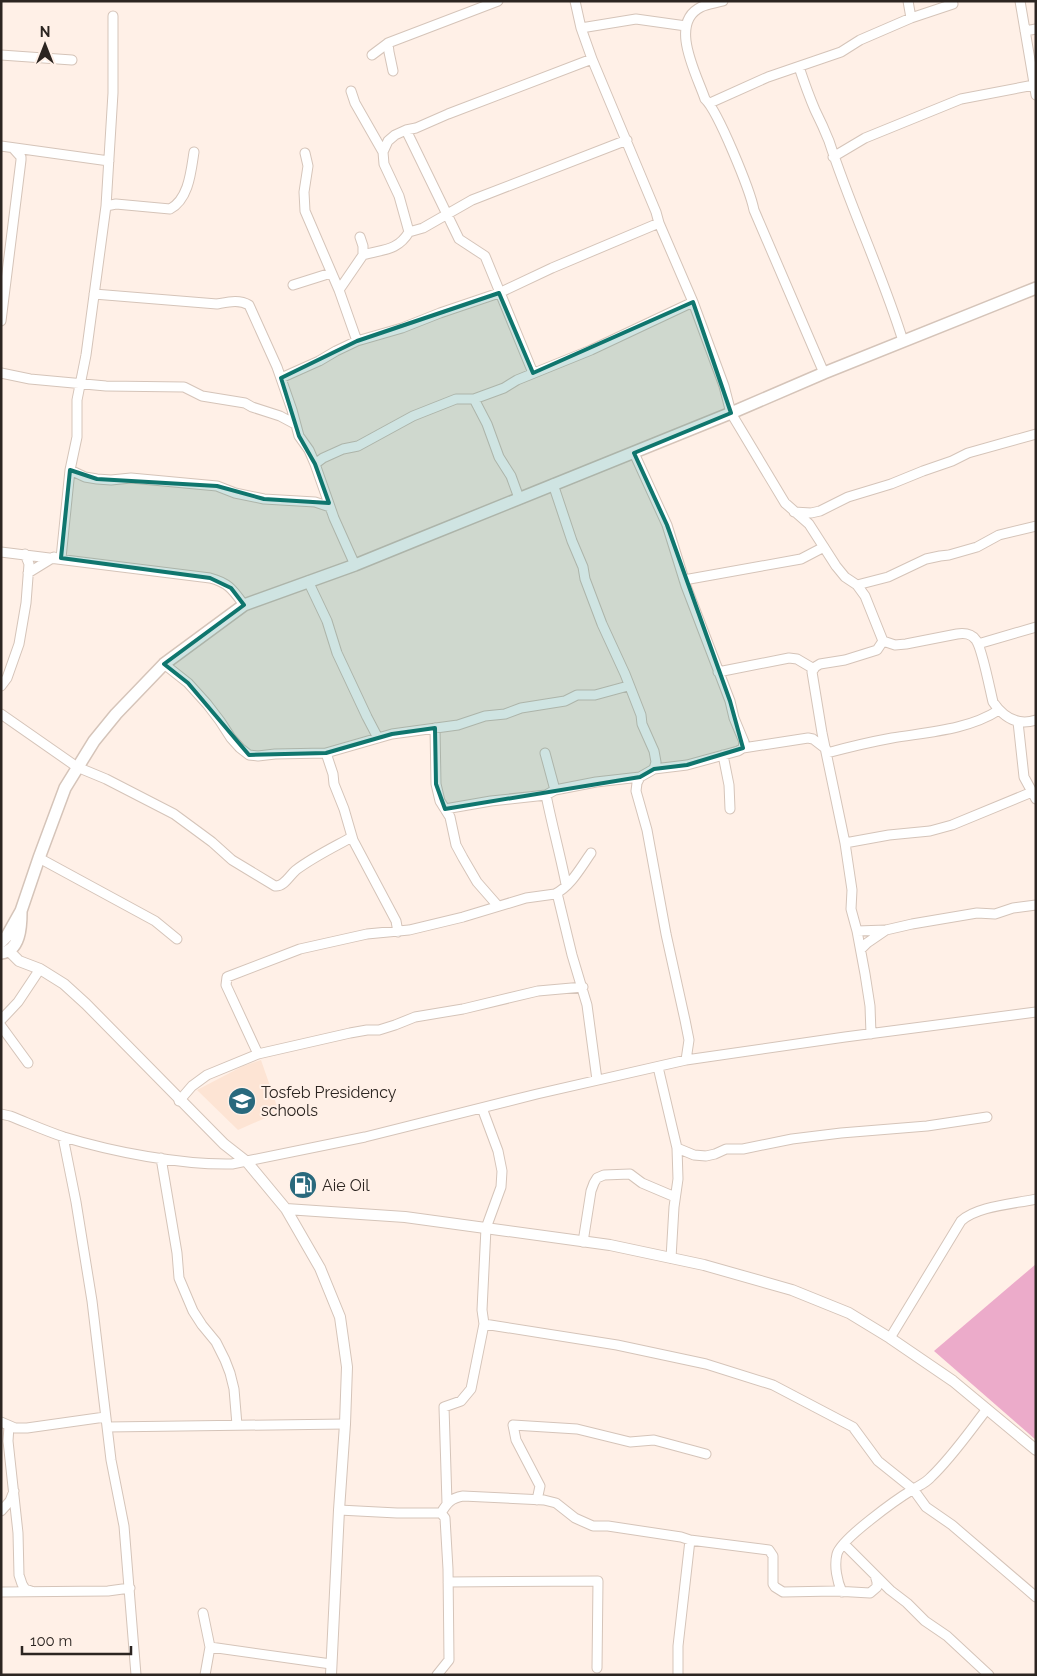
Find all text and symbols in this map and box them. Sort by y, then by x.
north arrow [20,20,70,70]
text: N [40,24,50,40]
place label: Tosfeb Presidency schools [261,1083,397,1120]
school or university icon: Tosfeb Presidency schools [227,1086,257,1116]
fuel station icon: Aie Oil [288,1170,318,1200]
place label: Aie Oil [322,1176,370,1195]
scale bar [22,1624,131,1656]
text: 100 m [30,1632,72,1650]

